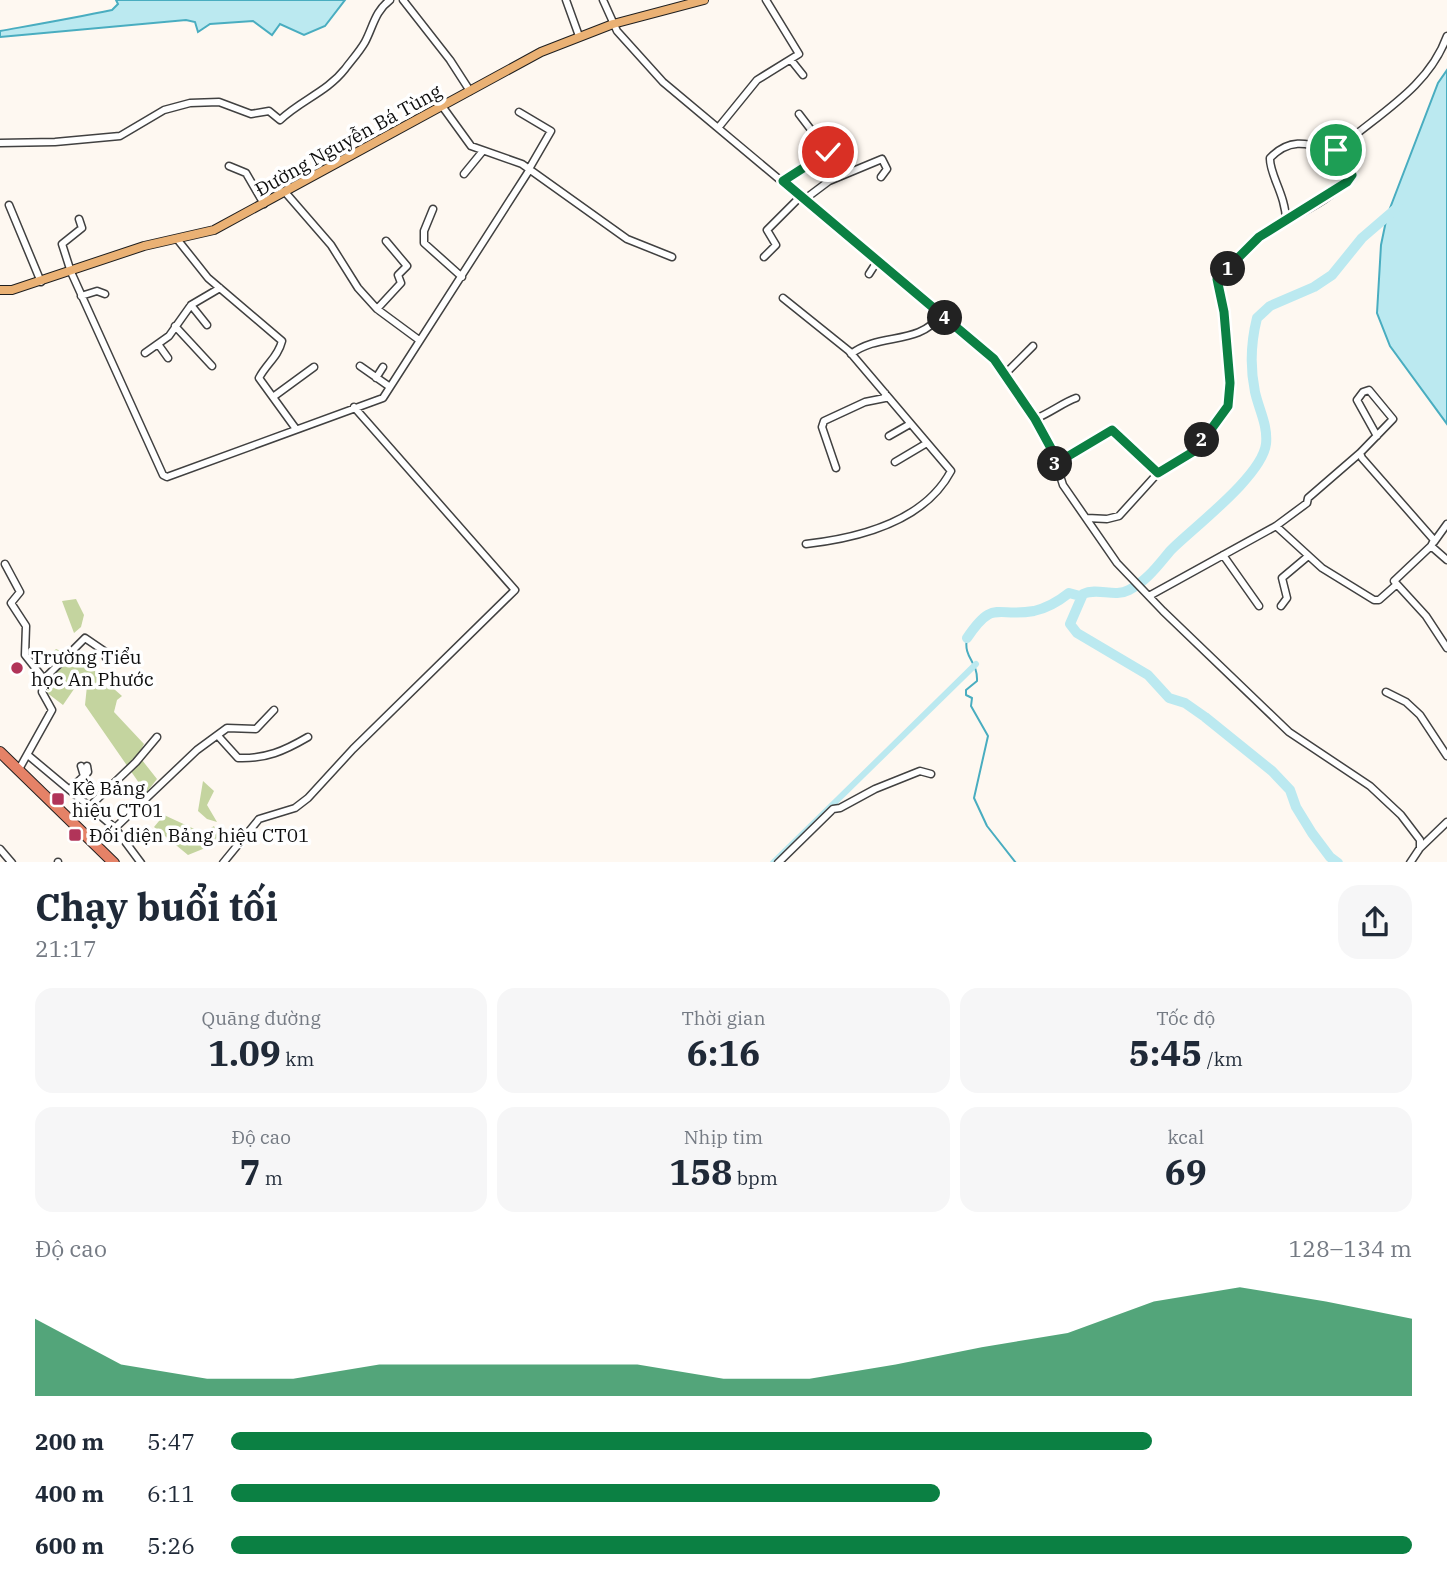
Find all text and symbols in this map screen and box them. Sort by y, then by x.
street label: Đường Nguyễn Bá Tùng [250,78,446,201]
pin [1306,120,1366,180]
pin [798,122,858,182]
icon: arrive [1317,131,1355,169]
icon: check [809,133,847,171]
pin: 1 [1210,252,1246,286]
text: 1 [1222,256,1233,280]
pin: 4 [928,300,962,336]
text: 4 [939,305,950,329]
pin: 2 [1184,422,1220,458]
text: 2 [1196,427,1207,451]
pin: 3 [1038,447,1072,482]
text: 3 [1049,451,1060,475]
place label: Trường Tiểu học An Phước [31,645,154,691]
marker: Trường Tiểu học An Phước [9,660,25,676]
place label: Kề Bảng hiệu CT01 [72,776,164,822]
marker: Kề Bảng hiệu CT01 [50,791,66,807]
place label: Đối diện Bảng hiệu CT01 [89,823,310,847]
marker: Đối diện Bảng hiệu CT01 [67,827,83,843]
text: Chạy buổi tối [35,882,278,931]
button: share [1338,885,1412,959]
text: 21:17 [35,933,97,963]
text: Quãng đường [202,1006,321,1030]
text: Thời gian [681,1006,766,1030]
text: Tốc độ [1156,1006,1215,1030]
text: 1.09 [208,1030,281,1076]
text: 6:16 [687,1030,760,1076]
text: 5:45 [1129,1030,1202,1076]
text: km [281,1047,314,1071]
text: /km [1202,1047,1243,1071]
text: Độ cao [231,1125,291,1149]
text: Nhịp tim [684,1125,763,1149]
text: kcal [1168,1125,1204,1149]
text: 7 [239,1149,260,1195]
text: 158 [669,1149,732,1195]
text: 69 [1165,1149,1207,1195]
text: m [260,1166,283,1190]
text: bpm [732,1166,778,1190]
text: Độ cao [35,1233,107,1263]
text: 128–134 m [1288,1233,1412,1263]
text: 200 m [35,1426,104,1456]
text: 5:47 [147,1426,195,1456]
text: 400 m [35,1478,104,1508]
text: 6:11 [147,1478,195,1508]
text: 600 m [35,1530,104,1560]
text: 5:26 [147,1530,195,1560]

